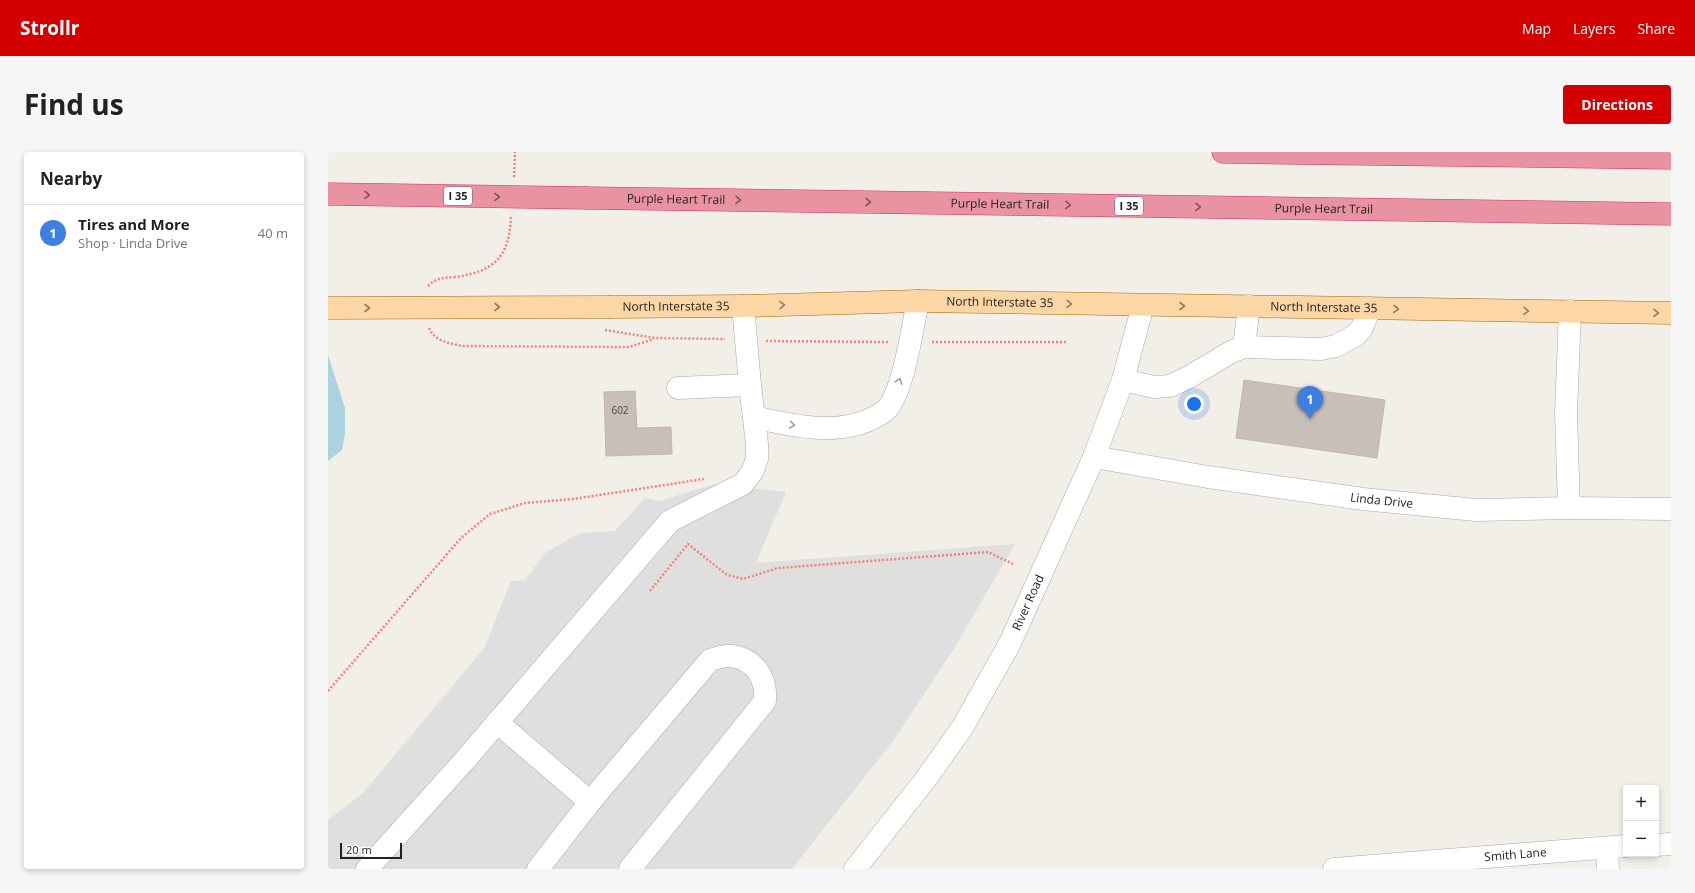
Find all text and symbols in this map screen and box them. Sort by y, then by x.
text: Strollr [20,15,79,41]
text: Map [1522,19,1551,38]
text: Layers [1573,19,1615,38]
text: Share [1637,19,1675,38]
text: Find us [24,85,124,123]
button: Directions [1563,85,1671,124]
text: Nearby [40,167,102,190]
road number: I 35 [444,187,472,205]
one-way arrow [364,190,370,199]
street label: Purple Heart Trail [627,190,725,208]
one-way arrow [494,193,500,201]
street label: Purple Heart Trail [951,194,1049,213]
one-way arrow [735,196,741,204]
road number: I 35 [1115,197,1143,215]
one-way arrow [865,198,871,206]
street label: Purple Heart Trail [1275,199,1373,218]
one-way arrow [1065,201,1071,209]
one-way arrow [1195,203,1201,211]
text: Tires and More [78,214,190,234]
text: 1 [49,224,57,242]
text: 40 m [258,224,288,242]
text: Shop · Linda Drive [78,234,187,252]
street label: North Interstate 35 [946,292,1054,311]
street label: North Interstate 35 [622,297,730,315]
street label: North Interstate 35 [1270,298,1378,316]
one-way arrow [1066,300,1072,308]
one-way arrow [779,301,785,309]
one-way arrow [1179,302,1185,310]
one-way arrow [494,303,500,311]
one-way arrow [364,304,370,312]
one-way arrow [1393,304,1399,313]
one-way arrow [1523,306,1529,315]
one-way arrow [1653,308,1659,317]
one-way arrow [894,378,903,385]
pin: 1 [1297,386,1323,419]
your location [1184,394,1204,414]
house number: 602 [611,403,629,417]
one-way arrow [789,420,795,429]
street label: Linda Drive [1349,488,1414,512]
street label: River Road [1008,572,1048,633]
map controls [1623,785,1659,857]
button: + [1623,785,1659,821]
button: − [1623,821,1659,857]
scale bar [340,841,402,860]
text: 20 m [346,842,372,857]
street label: Smith Lane [1484,843,1547,865]

